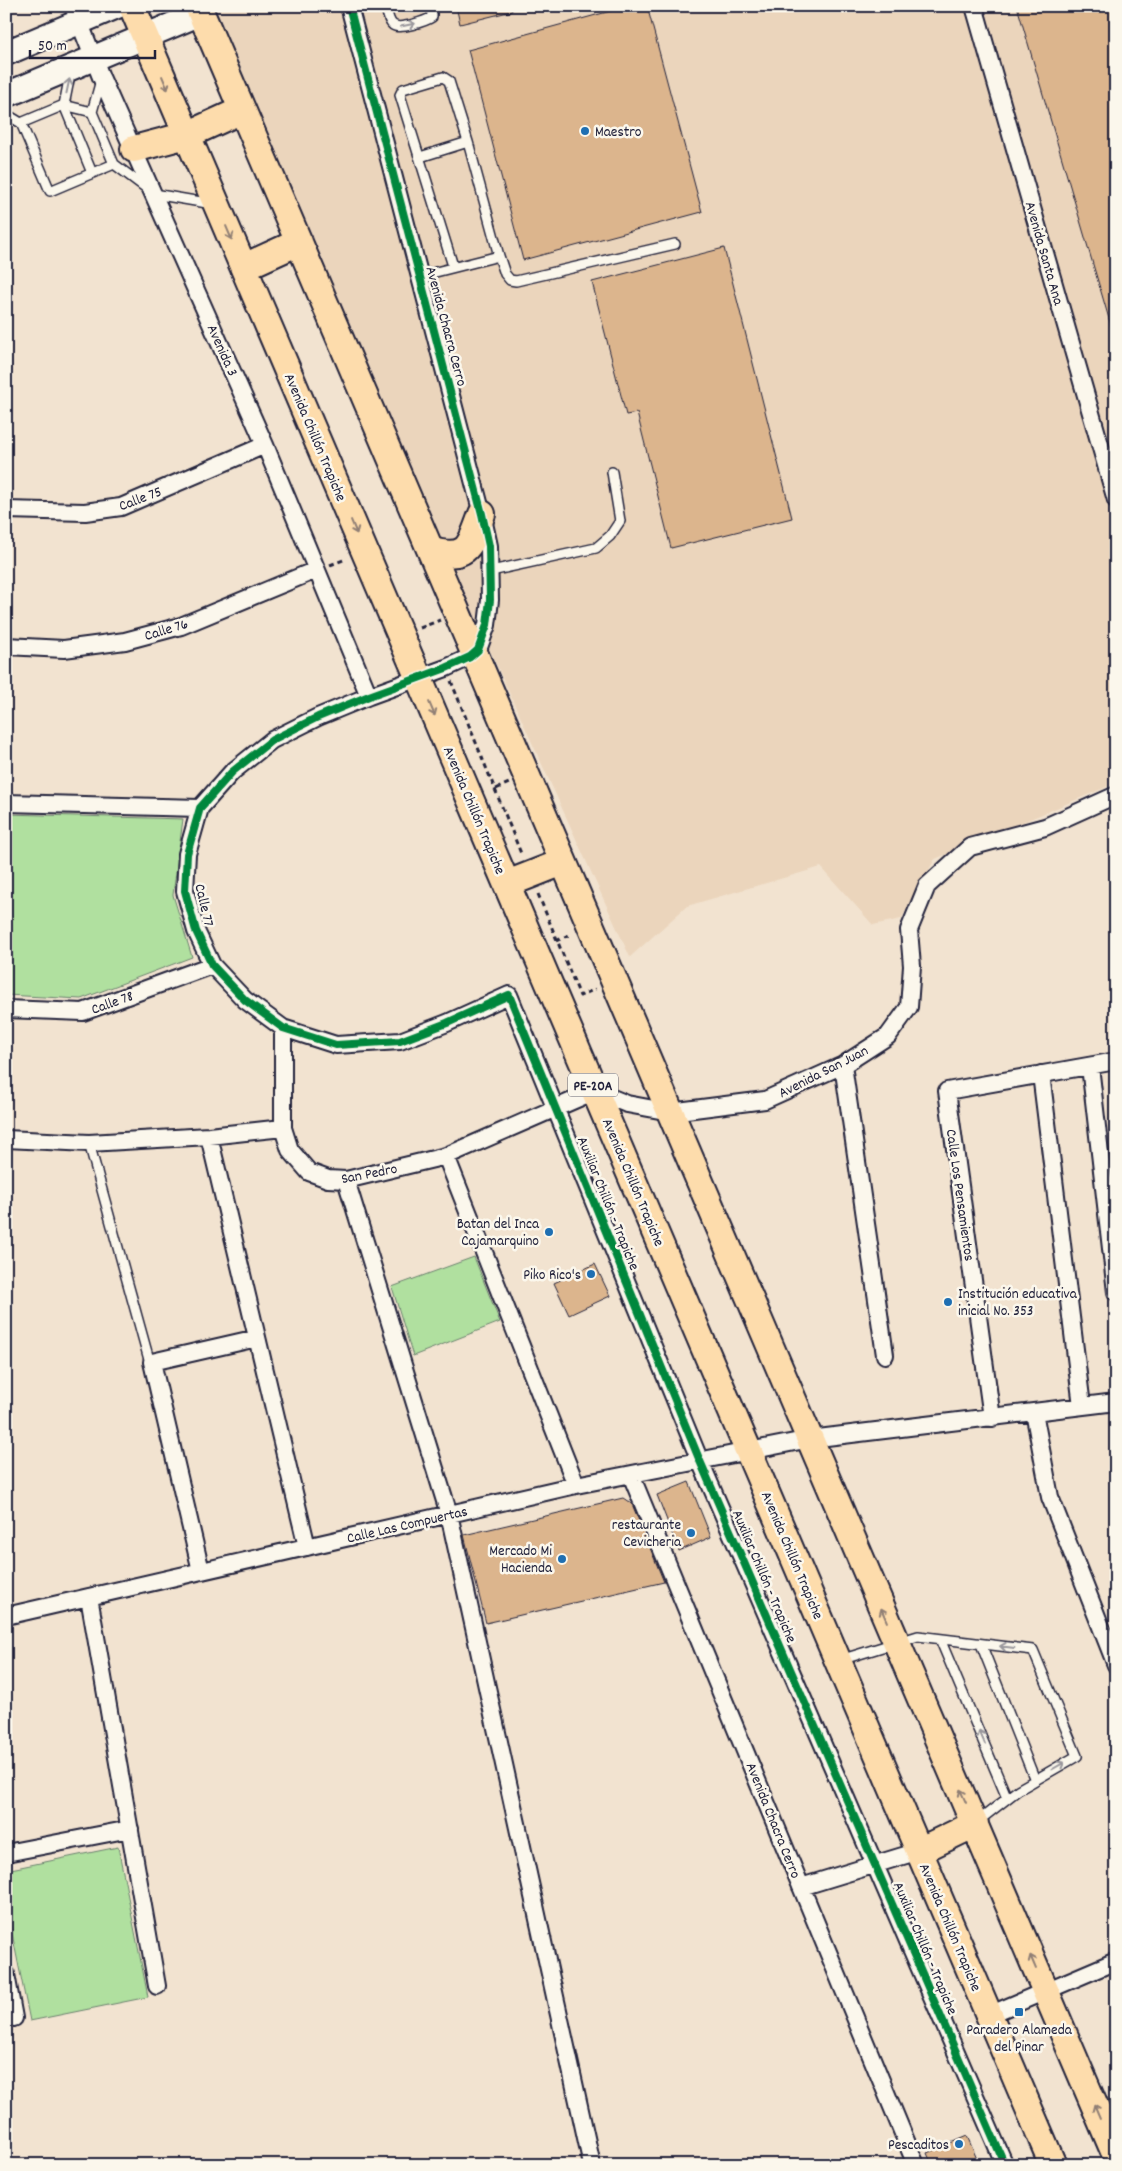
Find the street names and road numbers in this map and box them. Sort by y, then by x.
street label: Avenida Santa Ana [1018,199,1069,309]
street label: Avenida Chacra Cerro [418,264,472,389]
street label: Avenida 3 [200,321,242,380]
street label: Avenida Chillón Trapiche [277,370,351,506]
street label: Calle 75 [116,482,165,518]
street label: Calle 76 [142,614,191,648]
street label: Avenida Chillón Trapiche [436,743,510,879]
street label: Calle 77 [187,882,219,929]
street label: Calle 78 [89,986,137,1022]
street label: Avenida San Juan [775,1041,873,1105]
road number: PE-20A [568,1074,618,1096]
street label: Avenida Chillón Trapiche [595,1115,669,1251]
street label: Calle Los Pensamientos [939,1128,979,1263]
street label: Auxiliar Chillón - Trapiche [570,1133,644,1274]
street label: San Pedro [339,1159,400,1191]
street label: Avenida Chillón Trapiche [754,1488,828,1624]
street label: Calle Las Compuertas [345,1501,470,1551]
street label: Auxiliar Chillón - Trapiche [725,1507,801,1647]
street label: Avenida Chacra Cerro [739,1759,806,1882]
street label: Avenida Chillón Trapiche [912,1860,986,1996]
street label: Auxiliar Chillón - Trapiche [886,1879,962,2019]

